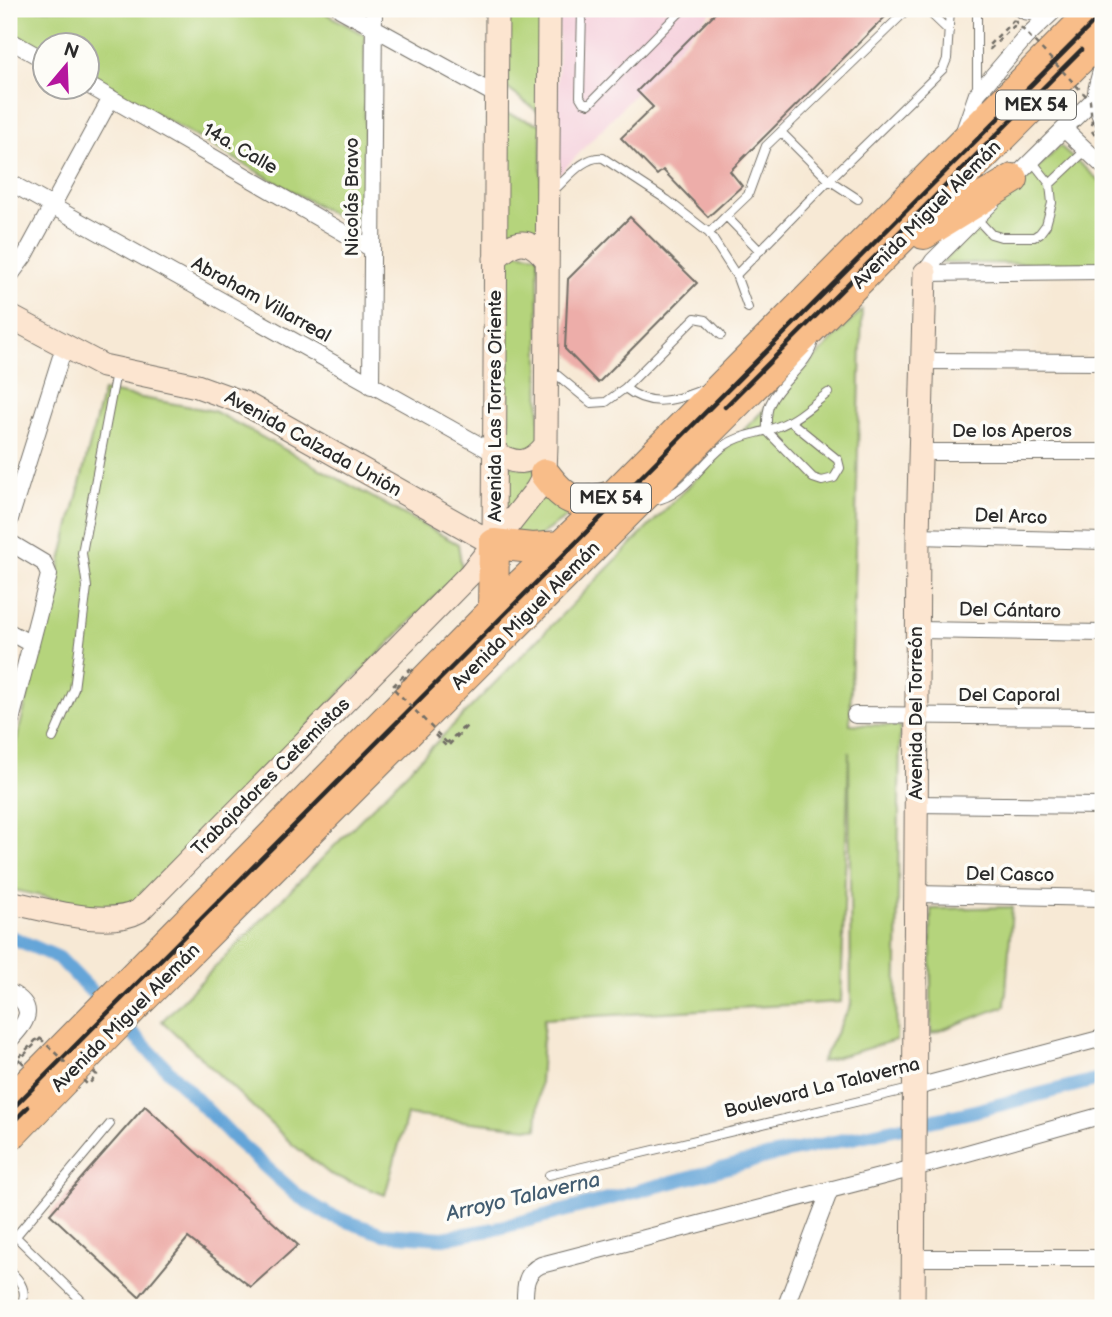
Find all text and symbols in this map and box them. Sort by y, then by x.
north arrow [32,32,102,102]
text: N [61,38,82,65]
road number: MEX 54 [996,90,1076,120]
street label: 14a. Calle [199,118,281,180]
street label: Avenida Miguel Alemán [848,136,1006,294]
street label: Nicolás Bravo [341,138,364,256]
street label: Abraham Villarreal [187,252,335,348]
street label: Avenida Las Torres Oriente [484,290,507,522]
street label: Avenida Calzada Unión [221,386,405,502]
street label: De los Aperos [952,420,1072,443]
road number: MEX 54 [571,484,651,512]
street label: Del Arco [974,504,1048,530]
street label: Avenida Miguel Alemán [447,537,605,695]
street label: Del Cántaro [959,599,1061,623]
street label: Avenida Del Torreón [905,626,928,800]
street label: Del Caporal [958,684,1060,707]
street label: Trabajadores Cetemistas [187,693,355,861]
street label: Del Casco [965,863,1055,887]
street label: Avenida Miguel Alemán [47,939,205,1097]
street label: Boulevard La Talaverna [722,1053,922,1123]
water label: Arroyo Talaverna [442,1167,603,1227]

